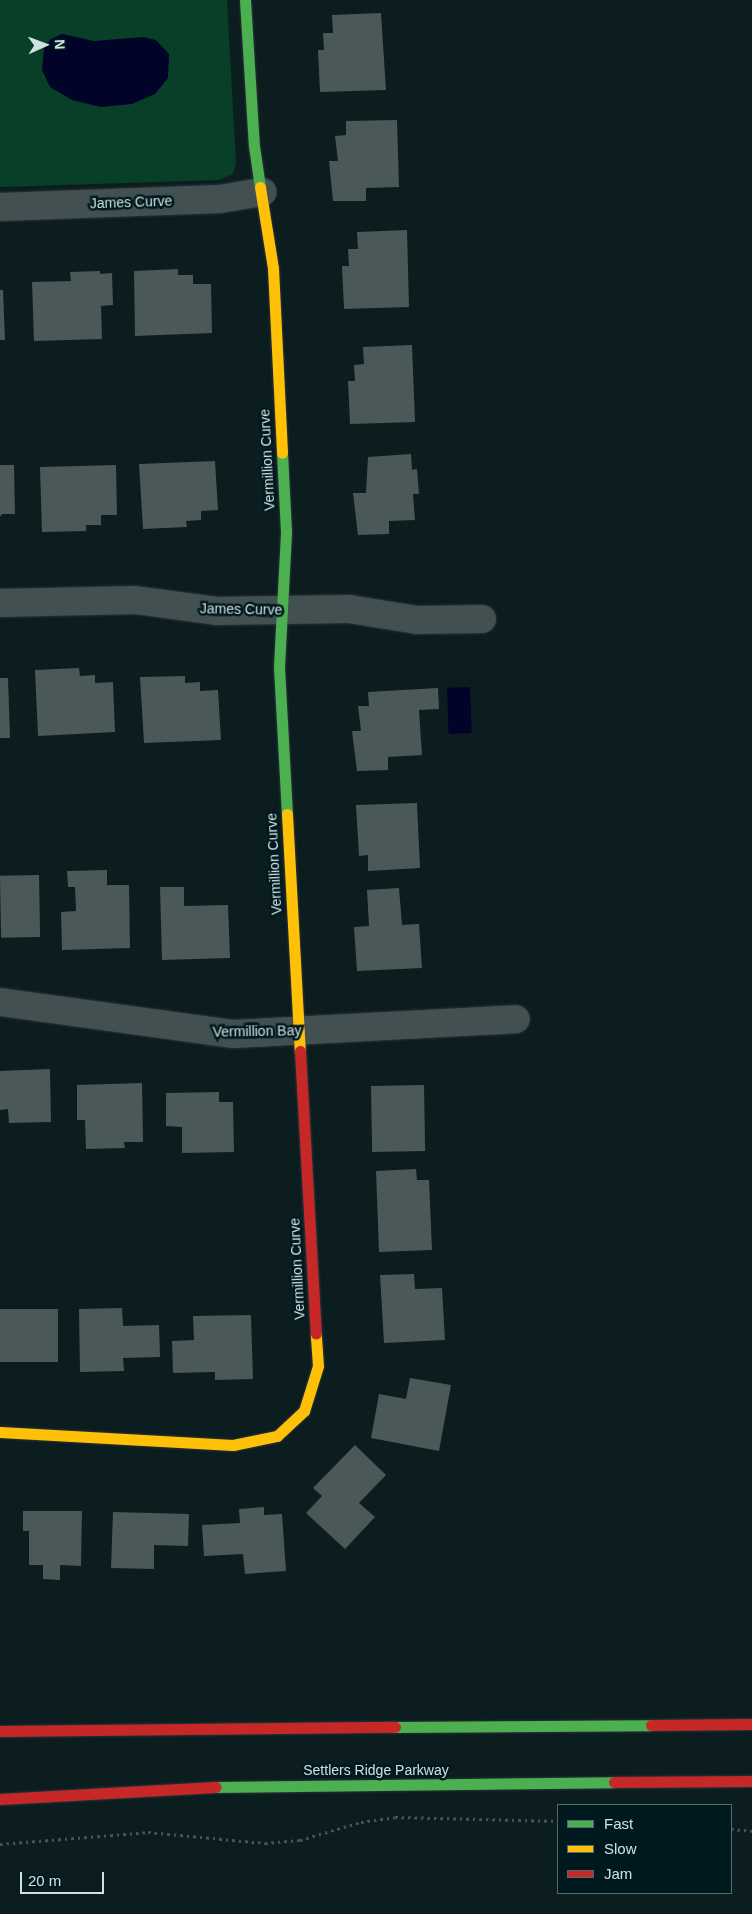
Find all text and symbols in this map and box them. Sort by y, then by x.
north arrow [20,20,70,70]
text: N [52,39,68,50]
street label: James Curve [89,192,173,212]
street label: Vermillion Curve [256,409,278,511]
street label: James Curve [200,600,282,618]
street label: Vermillion Curve [263,813,285,915]
street label: Vermillion Bay [213,1022,301,1040]
street label: Vermillion Curve [286,1218,308,1320]
street label: Settlers Ridge Parkway [303,1762,449,1778]
legend [557,1804,732,1894]
text: Fast [604,1815,633,1832]
text: Slow [604,1840,637,1857]
scale bar [22,1862,106,1894]
text: Jam [604,1865,632,1882]
text: 20 m [28,1872,61,1889]

